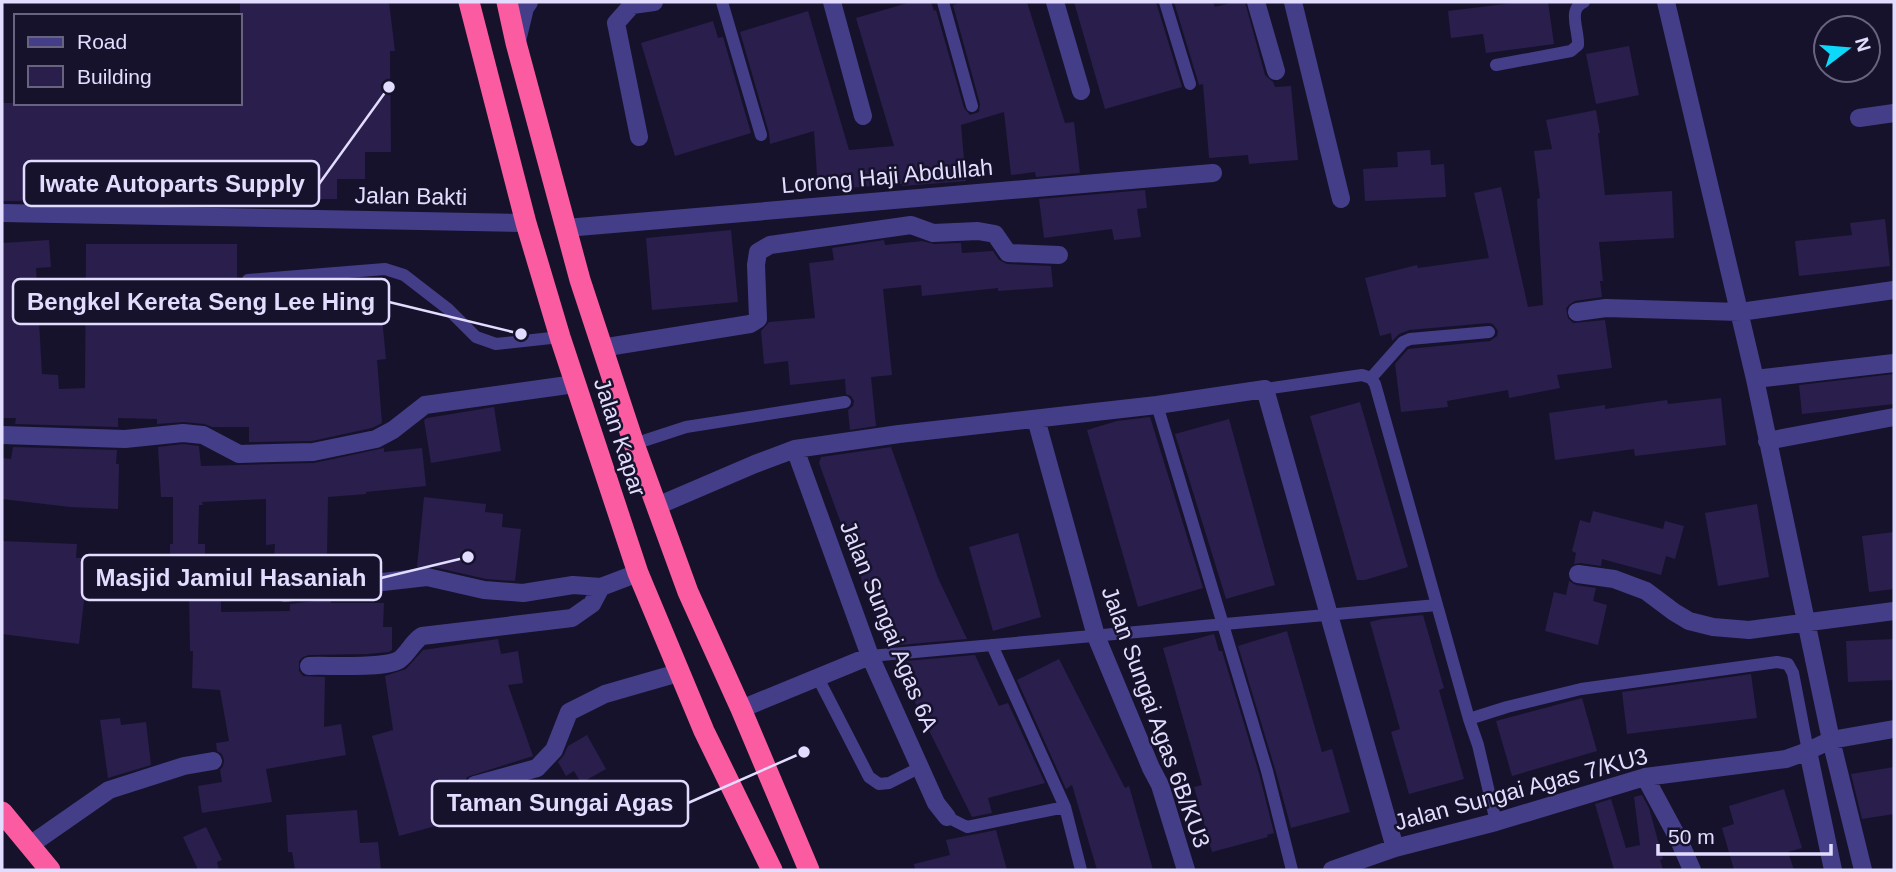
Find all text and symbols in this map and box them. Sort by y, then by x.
legend [14,14,242,105]
north arrow [1812,14,1882,84]
text: Road [77,30,127,53]
text: N [1851,35,1875,54]
text: Building [77,65,152,88]
street label: Lorong Haji Abdullah [780,154,994,198]
callout: Iwate Autoparts Supply [24,161,319,206]
text: Iwate Autoparts Supply [39,170,306,197]
street label: Jalan Bakti [355,182,467,210]
callout: Bengkel Kereta Seng Lee Hing [13,279,389,324]
text: Bengkel Kereta Seng Lee Hing [27,288,375,315]
street label: Jalan Kapar [589,375,651,500]
street label: Jalan Sungai Agas 6A [835,517,943,736]
callout: Masjid Jamiul Hasaniah [82,555,381,600]
text: Masjid Jamiul Hasaniah [96,564,366,591]
street label: Jalan Sungai Agas 6B/KU3 [1097,583,1215,851]
street label: Jalan Sungai Agas 7/KU3 [1392,743,1650,835]
callout: Taman Sungai Agas [432,781,688,826]
text: Taman Sungai Agas [447,789,673,816]
scale bar [1658,812,1831,856]
text: 50 m [1668,825,1715,848]

